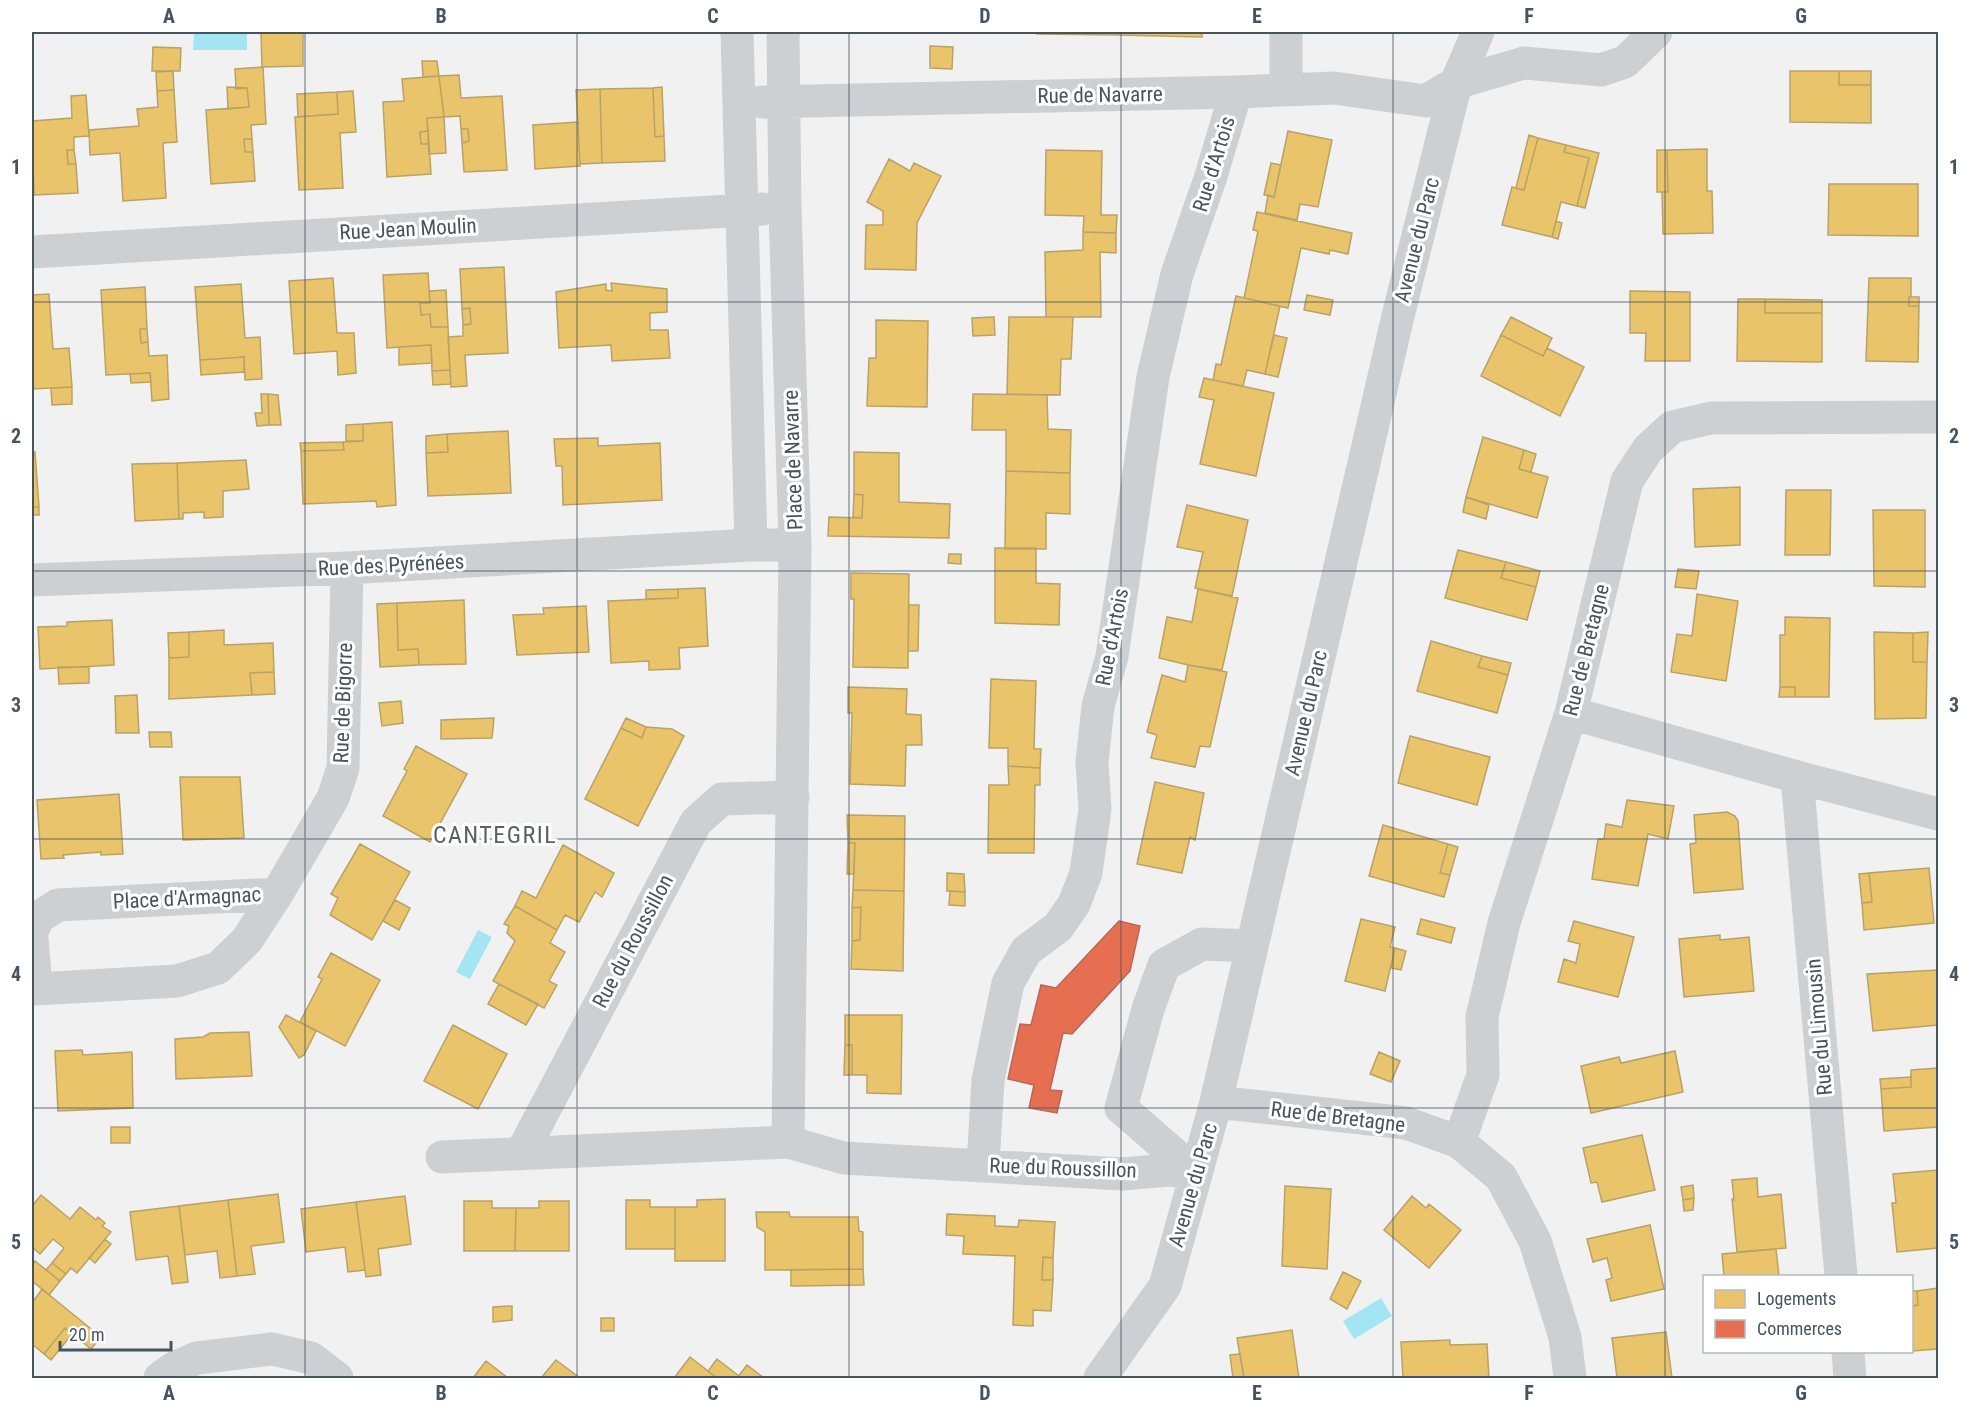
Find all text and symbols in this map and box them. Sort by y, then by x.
text: A [163,4,175,28]
text: B [435,4,447,28]
text: C [707,4,719,28]
text: D [979,4,991,28]
text: E [1252,4,1262,28]
text: F [1524,4,1534,28]
text: G [1795,4,1807,28]
street label: Rue de Navarre [1037,82,1163,108]
street label: Rue d'Artois [1188,113,1240,215]
text: 1 [11,155,21,179]
text: 1 [1949,155,1959,179]
street label: Avenue du Parc [1390,175,1444,305]
street label: Rue Jean Moulin [339,213,477,245]
street label: Place de Navarre [779,389,807,530]
text: 2 [11,424,21,448]
text: 2 [1949,424,1959,448]
street label: Rue des Pyrénées [317,549,465,581]
street label: Rue de Bretagne [1558,581,1614,718]
street label: Rue d'Artois [1091,586,1133,688]
street label: Rue de Bigorre [329,642,357,764]
street label: Avenue du Parc [1280,648,1332,778]
text: 3 [11,693,21,717]
text: 3 [1949,693,1959,717]
district label: CANTEGRIL [433,821,557,849]
street label: Rue du Roussillon [588,870,678,1012]
street label: Place d'Armagnac [112,882,262,914]
street label: Rue du Limousin [1801,958,1837,1096]
text: 4 [11,962,21,986]
text: 4 [1949,962,1959,986]
street label: Rue de Bretagne [1269,1097,1407,1137]
street label: Avenue du Parc [1164,1120,1222,1250]
street label: Rue du Roussillon [989,1153,1137,1183]
text: 5 [11,1230,21,1254]
text: 5 [1949,1230,1959,1254]
legend [1703,1275,1913,1353]
text: Logements [1757,1288,1836,1309]
scale bar [60,1314,171,1352]
text: Commerces [1757,1318,1842,1339]
text: 20 m [69,1324,104,1345]
text: A [163,1381,175,1405]
text: B [435,1381,447,1405]
text: C [707,1381,719,1405]
text: D [979,1381,991,1405]
text: E [1252,1381,1262,1405]
text: F [1524,1381,1534,1405]
text: G [1795,1381,1807,1405]

